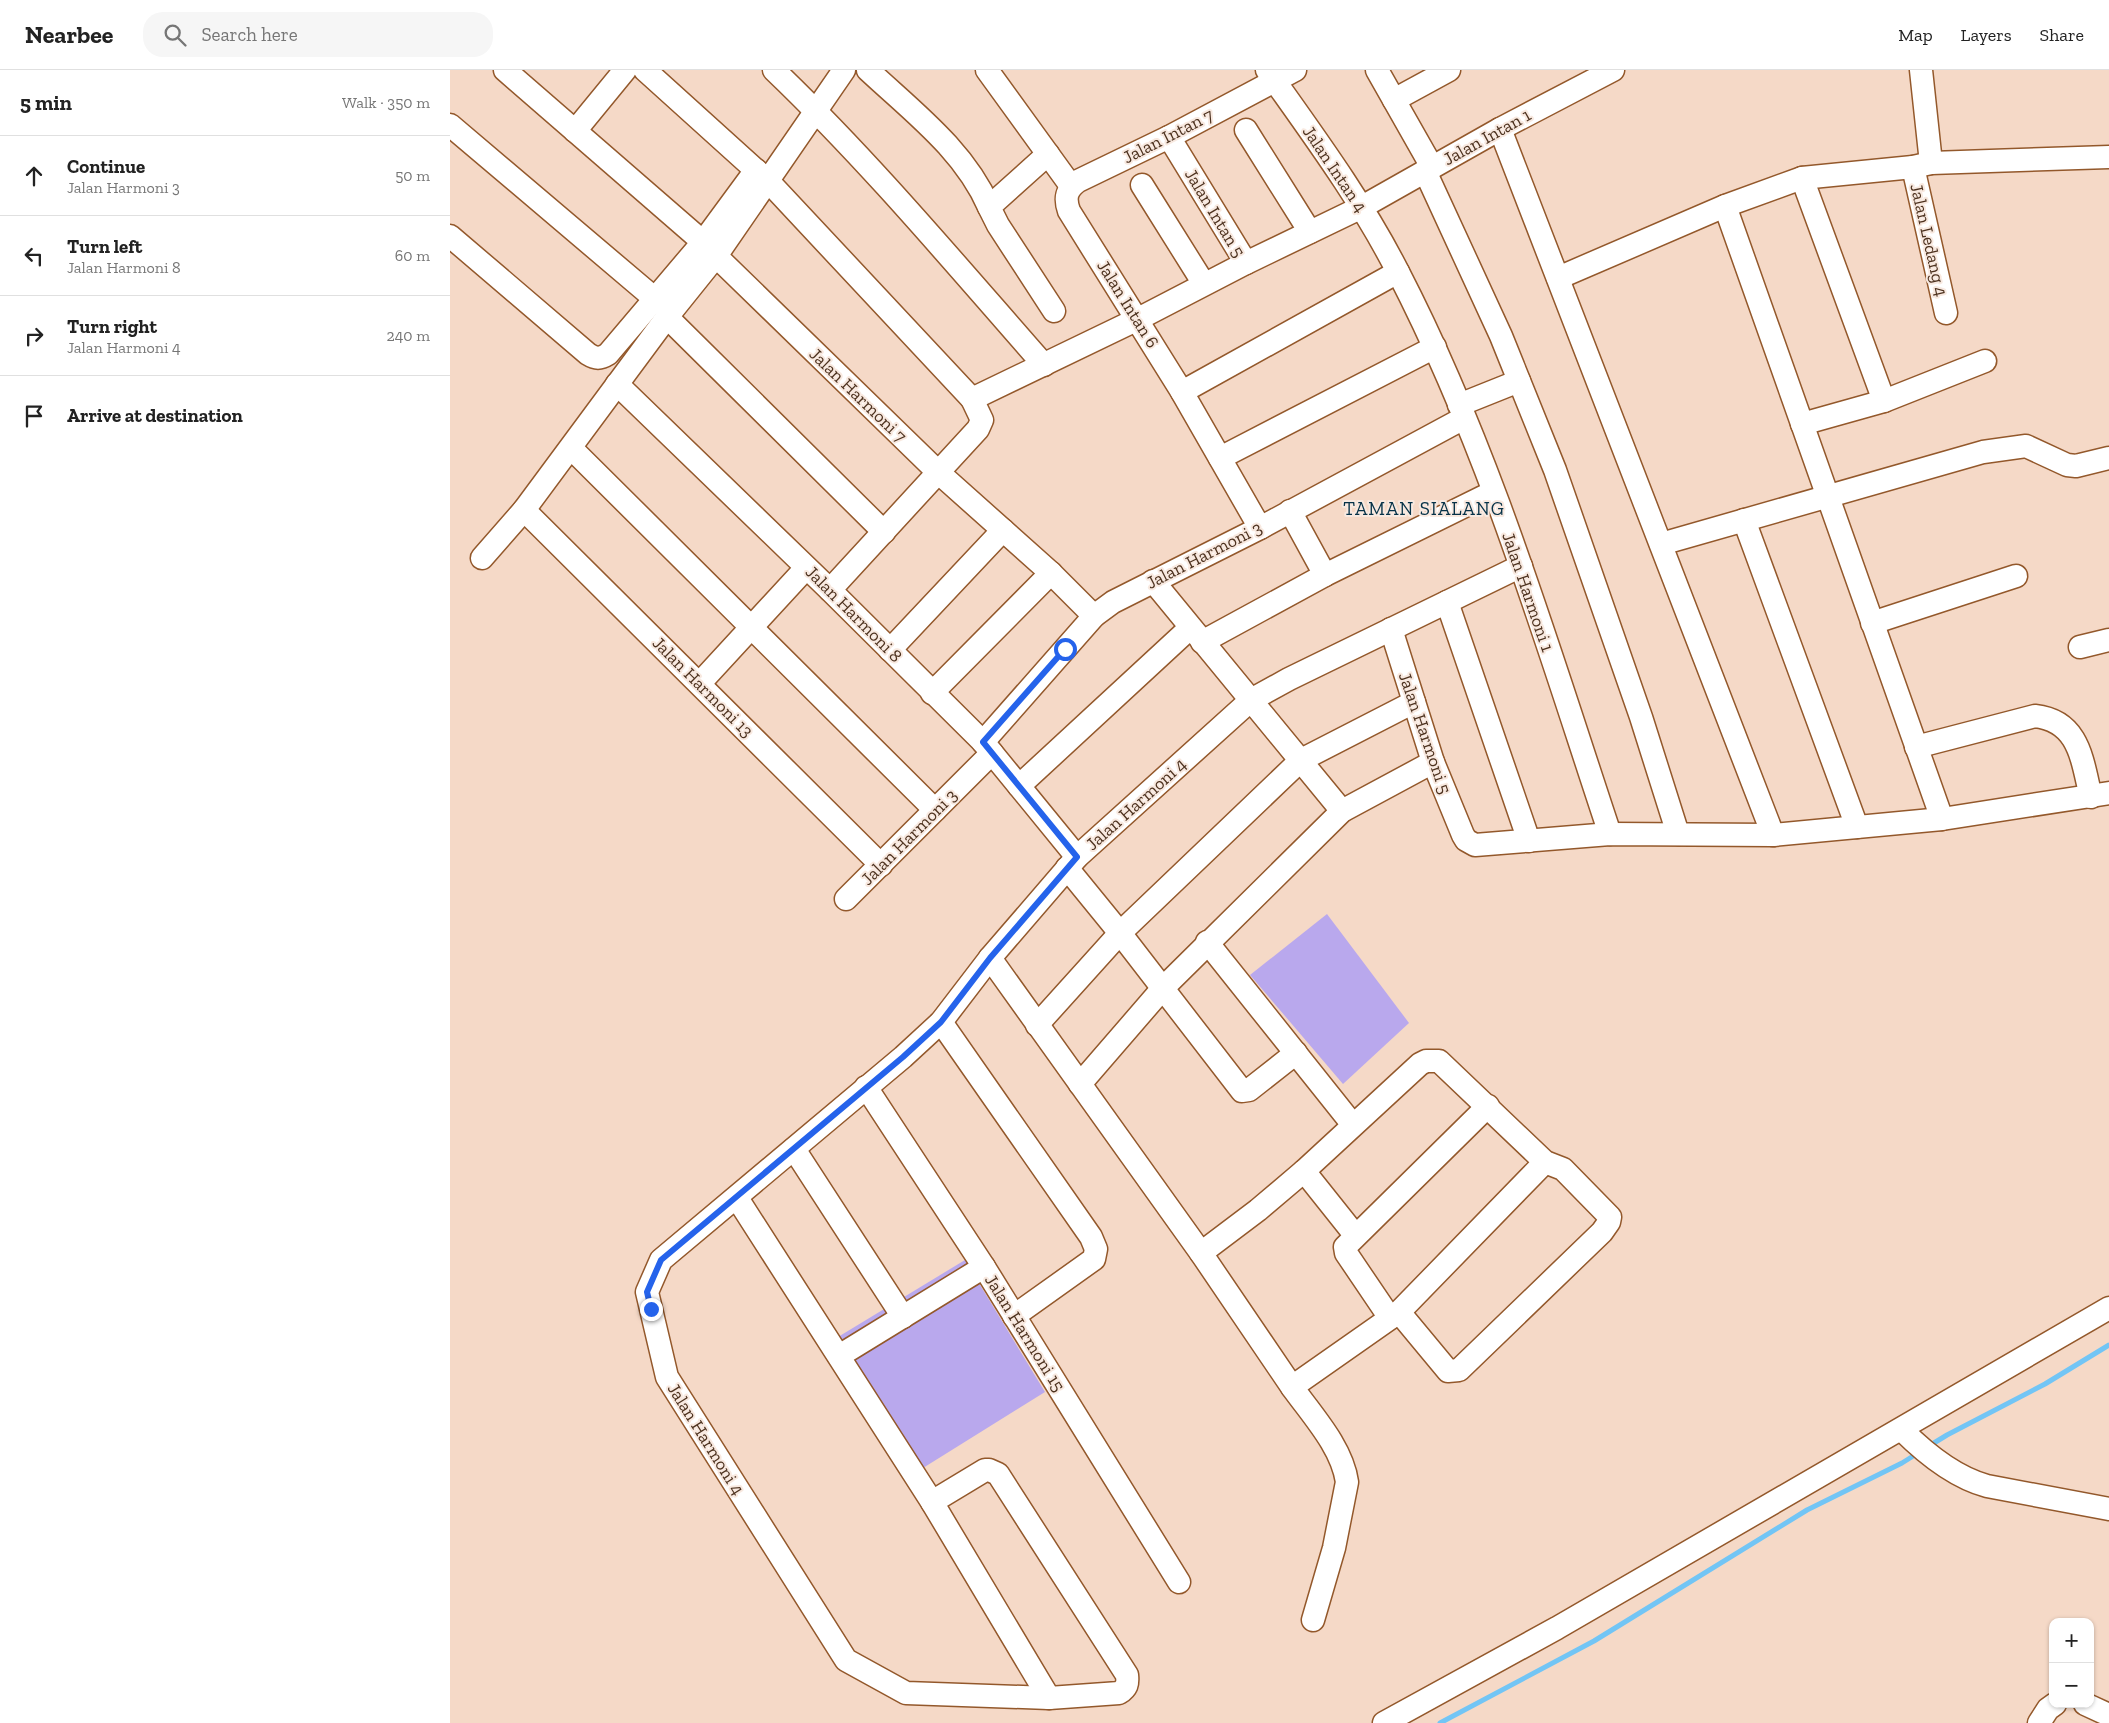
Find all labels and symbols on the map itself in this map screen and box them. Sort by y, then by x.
street label: Jalan Intan 7 [1119,104,1217,168]
street label: Jalan Intan 1 [1439,104,1535,170]
street label: Jalan Intan 4 [1298,121,1372,217]
street label: Jalan Intan 5 [1180,165,1250,261]
street label: Jalan Ledang 4 [1905,181,1953,299]
street label: Jalan Intan 6 [1092,256,1164,352]
street label: Jalan Harmoni 7 [805,343,912,447]
district label: TAMAN SIALANG [1343,497,1505,520]
street label: Jalan Harmoni 3 [1142,516,1266,594]
street label: Jalan Harmoni 1 [1497,529,1559,655]
street label: Jalan Harmoni 8 [801,561,907,667]
street label: Jalan Harmoni 13 [648,632,758,742]
route start [1054,638,1077,661]
street label: Jalan Harmoni 5 [1394,669,1456,797]
street label: Jalan Harmoni 4 [1081,753,1191,855]
street label: Jalan Harmoni 3 [856,784,962,890]
street label: Jalan Harmoni 15 [980,1270,1070,1396]
route end [640,1298,663,1321]
street label: Jalan Harmoni 4 [663,1379,749,1499]

